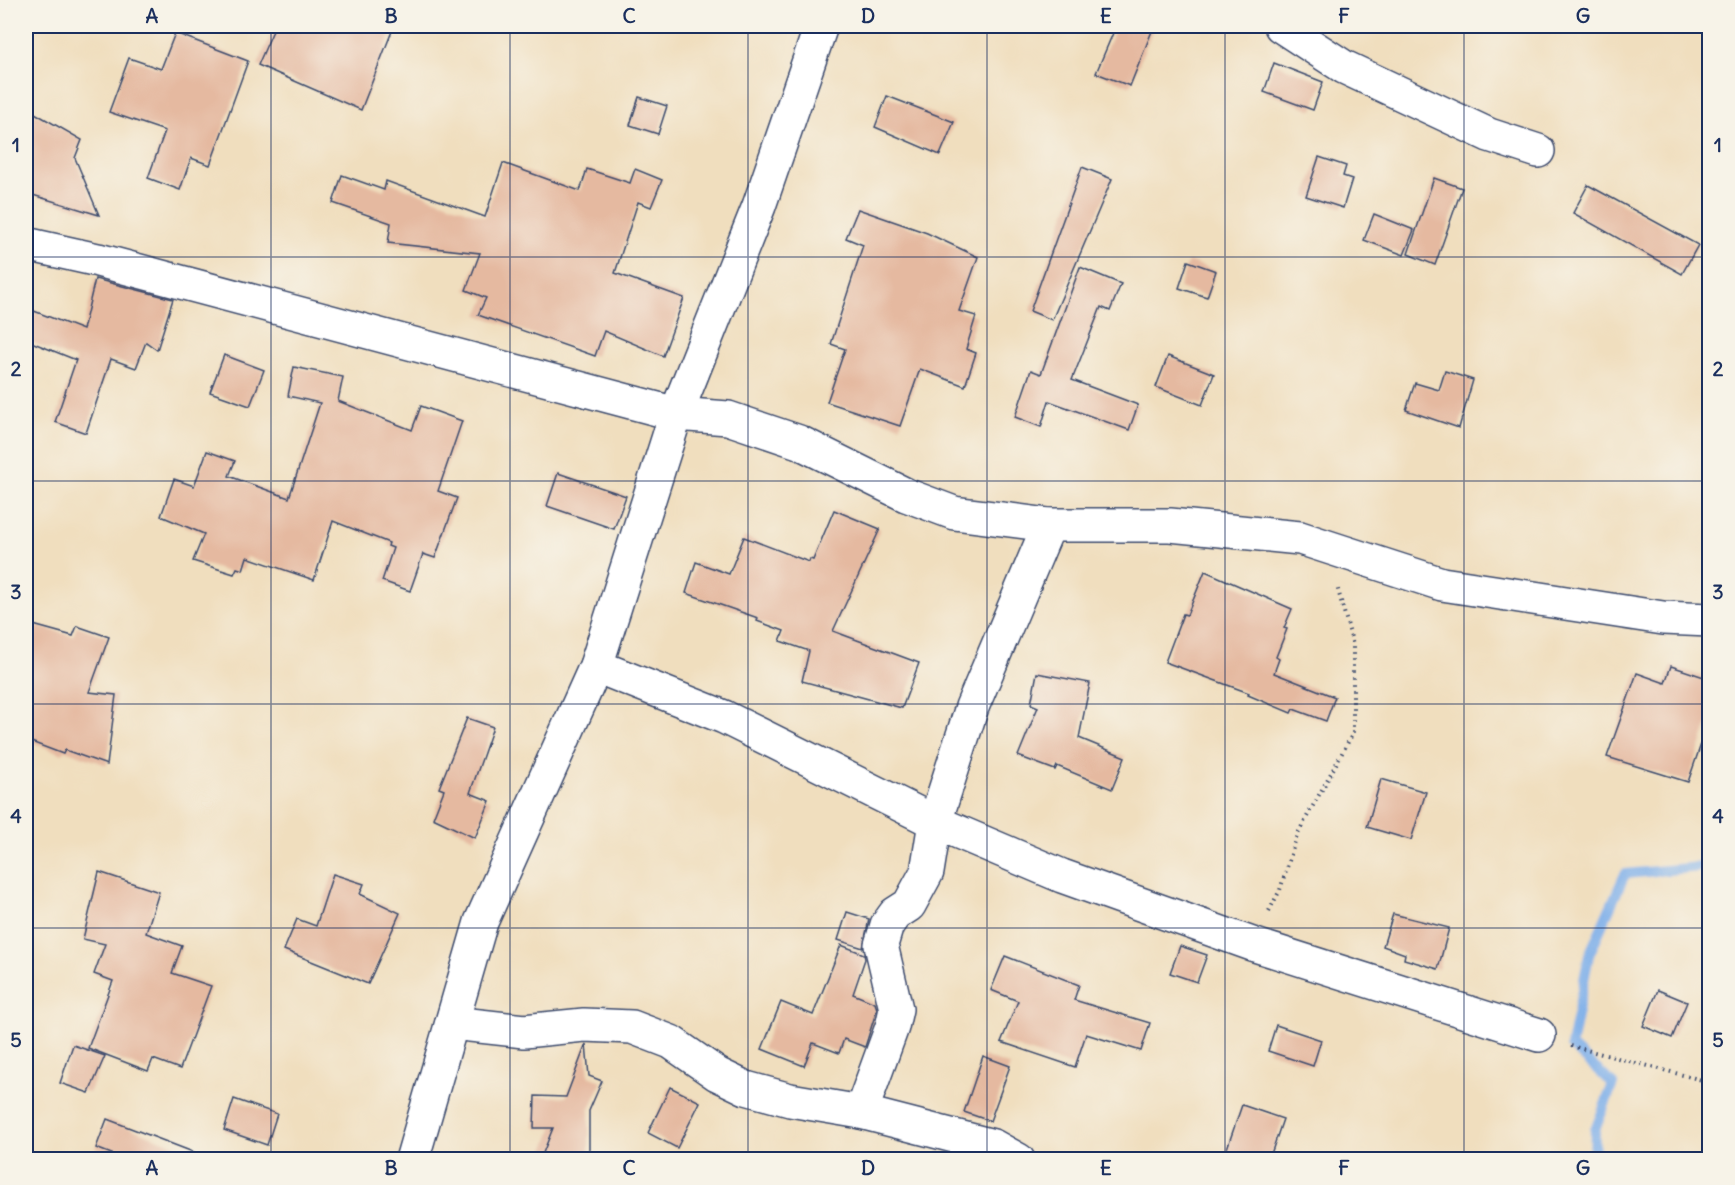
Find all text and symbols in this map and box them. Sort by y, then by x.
text: A [146,3,159,28]
text: B [384,3,398,28]
text: C [622,3,636,28]
text: D [861,3,875,28]
text: E [1100,3,1112,28]
text: F [1338,3,1350,28]
text: G [1576,3,1590,28]
text: 1 [12,132,20,157]
text: 1 [1714,132,1722,157]
text: 2 [11,356,22,381]
text: 2 [1713,356,1724,381]
text: 3 [10,579,22,604]
text: 3 [1712,579,1724,604]
text: 4 [10,803,22,828]
text: 4 [1712,803,1724,828]
text: 5 [10,1027,22,1052]
text: 5 [1712,1027,1724,1052]
text: A [146,1155,159,1180]
text: B [384,1155,398,1180]
text: C [622,1155,636,1180]
text: D [861,1155,875,1180]
text: E [1100,1155,1112,1180]
text: F [1338,1155,1350,1180]
text: G [1576,1155,1590,1180]

